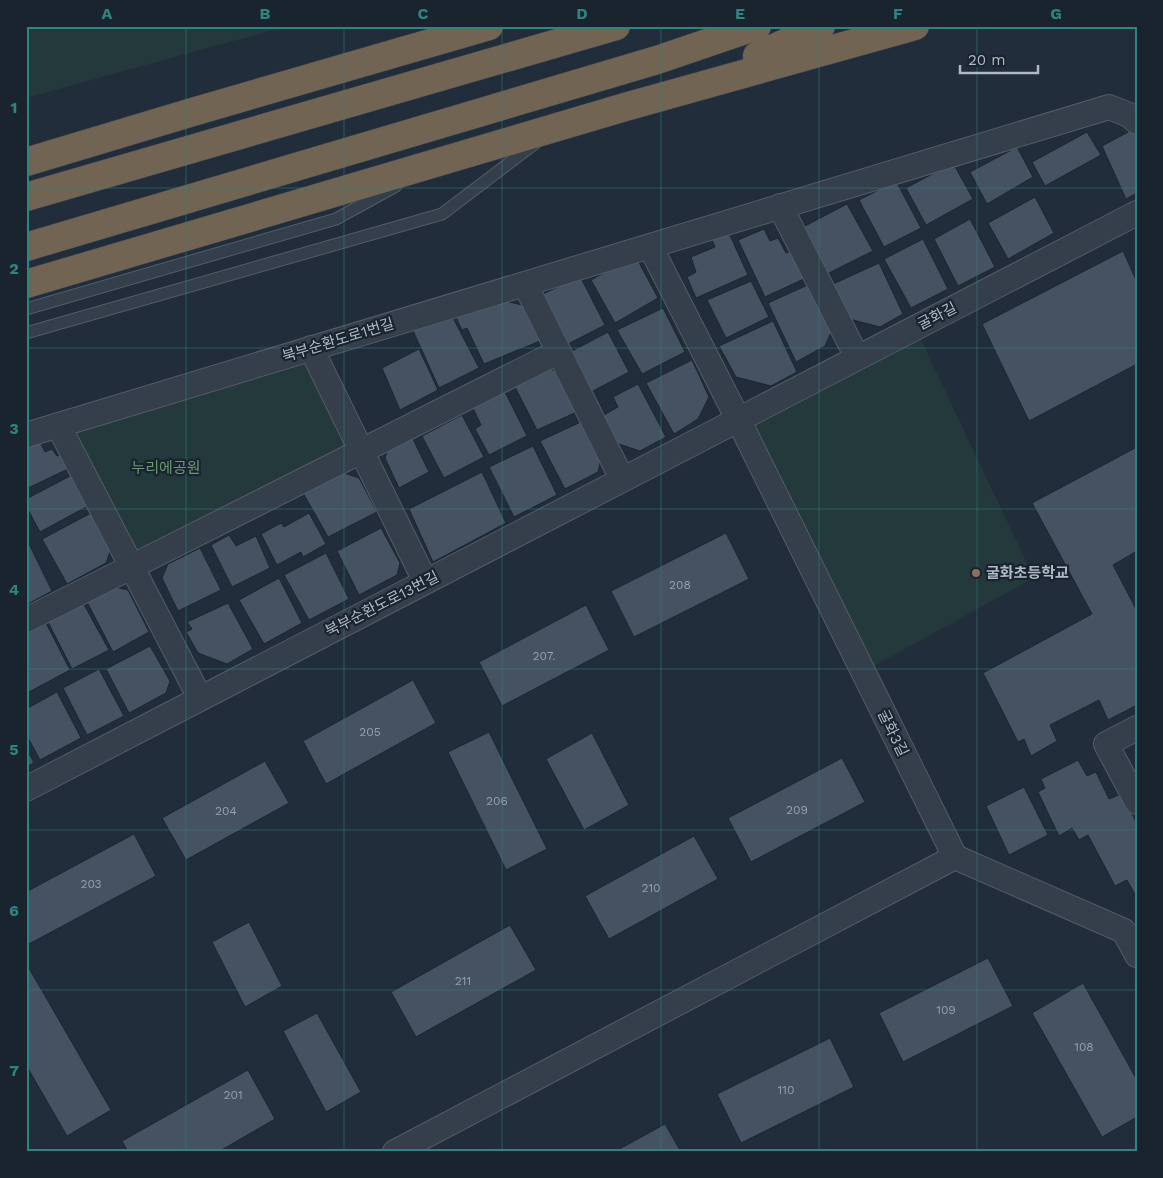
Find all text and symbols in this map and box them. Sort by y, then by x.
text: A [102,4,113,23]
text: B [260,4,271,23]
text: C [418,4,429,23]
text: D [576,4,588,23]
text: E [735,4,745,23]
text: F [893,4,903,23]
text: G [1050,4,1062,23]
scale bar [960,42,1038,74]
text: 20 m [968,51,1006,69]
text: 1 [11,98,17,117]
text: 2 [9,259,19,278]
street label: 굴화길 [914,299,960,333]
street label: 북부순환도로1번길 [280,314,396,366]
text: 3 [9,419,19,438]
park label: 누리에공원 [131,459,201,477]
place label: 굴화초등학교 [986,564,1069,582]
marker: 굴화초등학교 [970,567,982,579]
street label: 북부순환도로13번길 [322,568,442,640]
house number: 208 [669,578,691,592]
text: 4 [9,580,19,599]
house number: 207. [533,649,556,663]
street label: 굴화3길 [874,707,912,759]
house number: 205 [359,725,381,739]
text: 5 [9,740,19,759]
house number: 206 [486,794,508,808]
house number: 209 [786,803,808,817]
house number: 204 [215,804,237,818]
house number: 203 [80,877,102,891]
house number: 210 [641,881,661,895]
text: 6 [9,901,19,920]
house number: 211 [455,974,471,988]
house number: 109 [936,1003,956,1017]
house number: 108 [1074,1040,1094,1054]
text: 7 [9,1061,19,1080]
house number: 110 [778,1083,794,1097]
house number: 201 [223,1088,243,1102]

